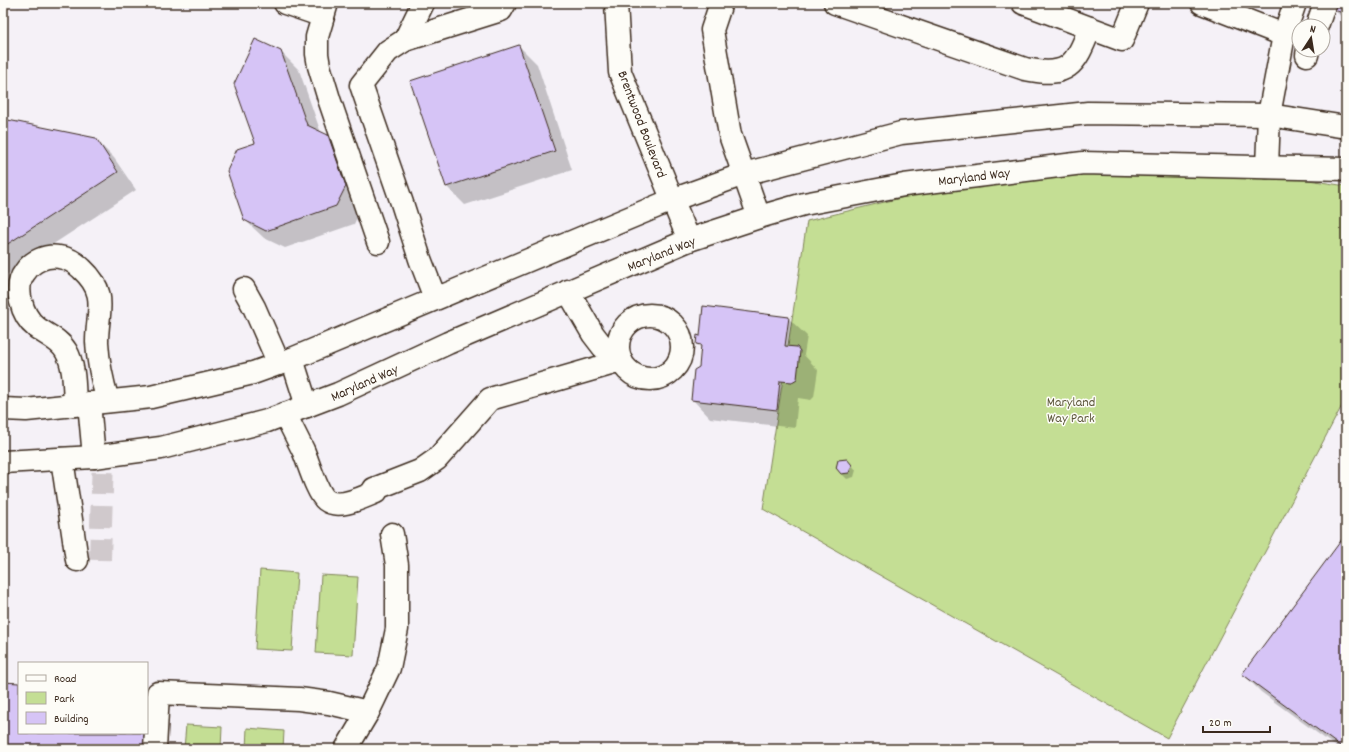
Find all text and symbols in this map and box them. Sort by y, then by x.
north arrow [1291,18,1331,58]
text: N [1308,22,1318,39]
street label: Brentwood Boulevard [611,68,671,181]
street label: Maryland Way [937,164,1012,192]
street label: Maryland Way [625,232,699,278]
street label: Maryland Way [328,360,402,408]
park label: Maryland Way Park [1047,393,1095,429]
legend [18,662,148,734]
text: Road [54,671,76,688]
text: Park [54,691,75,708]
scale bar [1203,708,1270,734]
text: Building [54,711,89,728]
text: 20 m [1209,715,1232,732]

